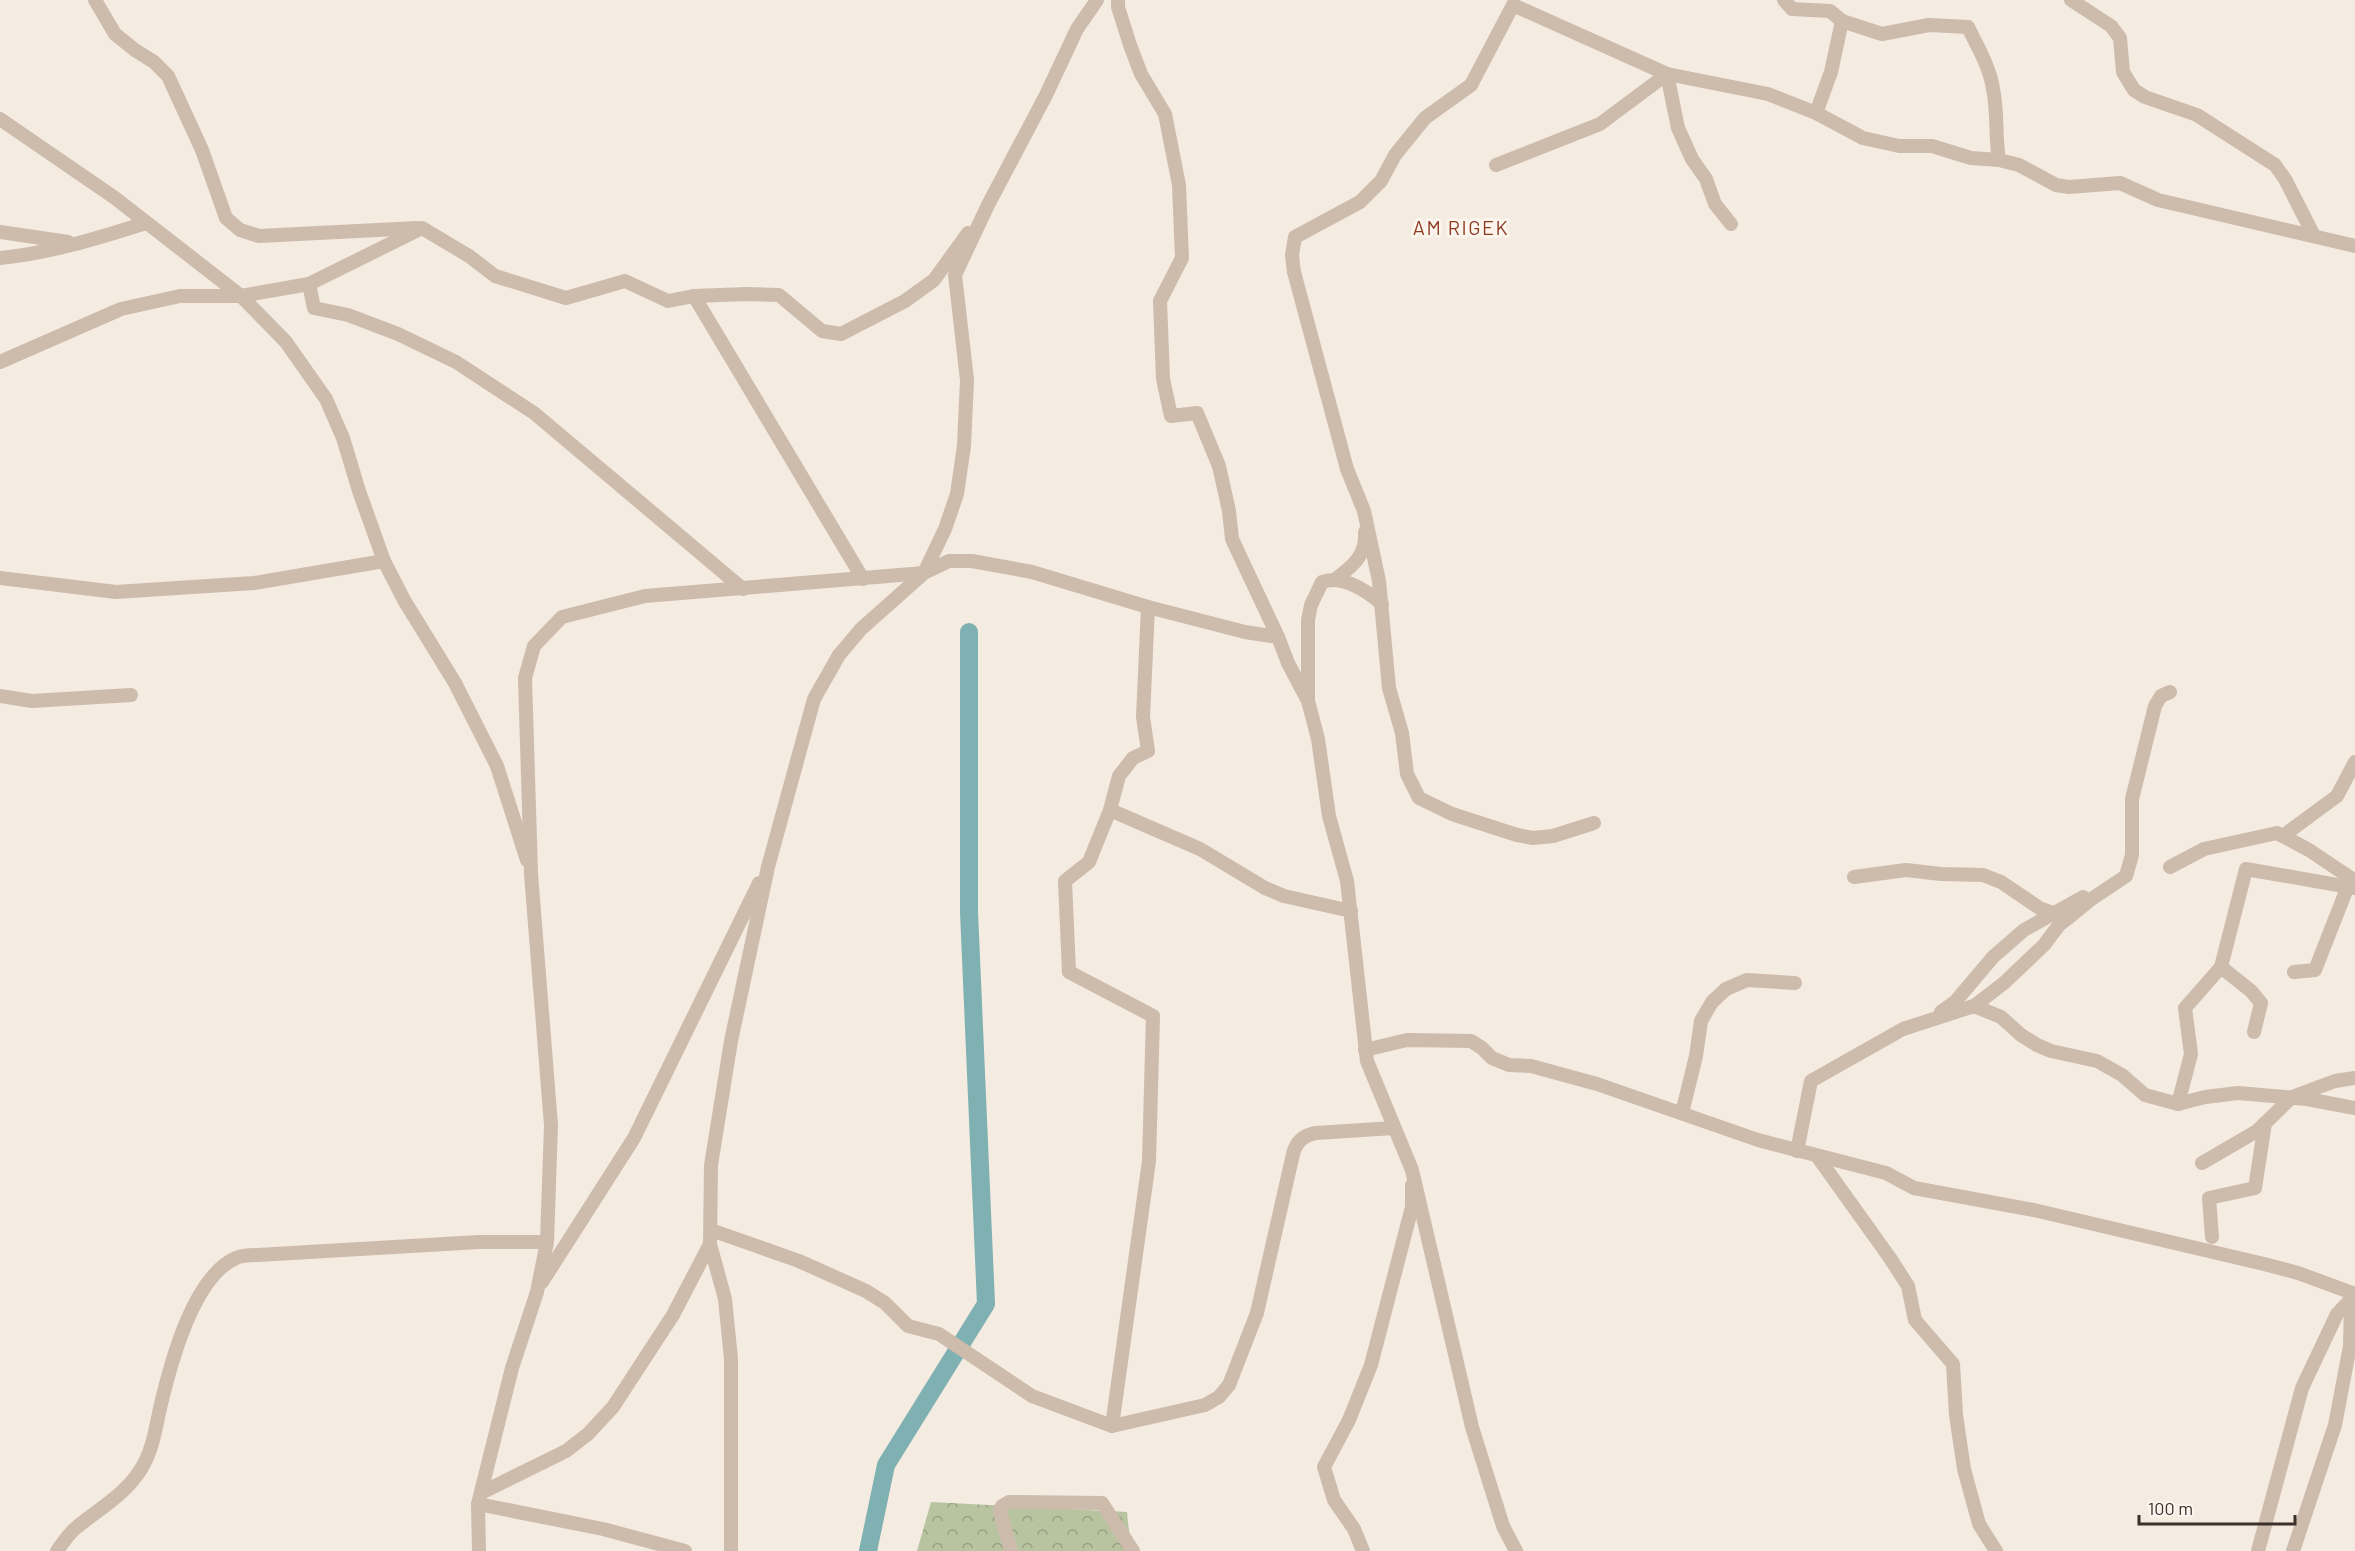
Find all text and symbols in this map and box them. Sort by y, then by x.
district label: AM RIGEK [1413,215,1509,239]
scale bar [2139,1488,2295,1526]
text: 100 m [2148,1497,2193,1519]

